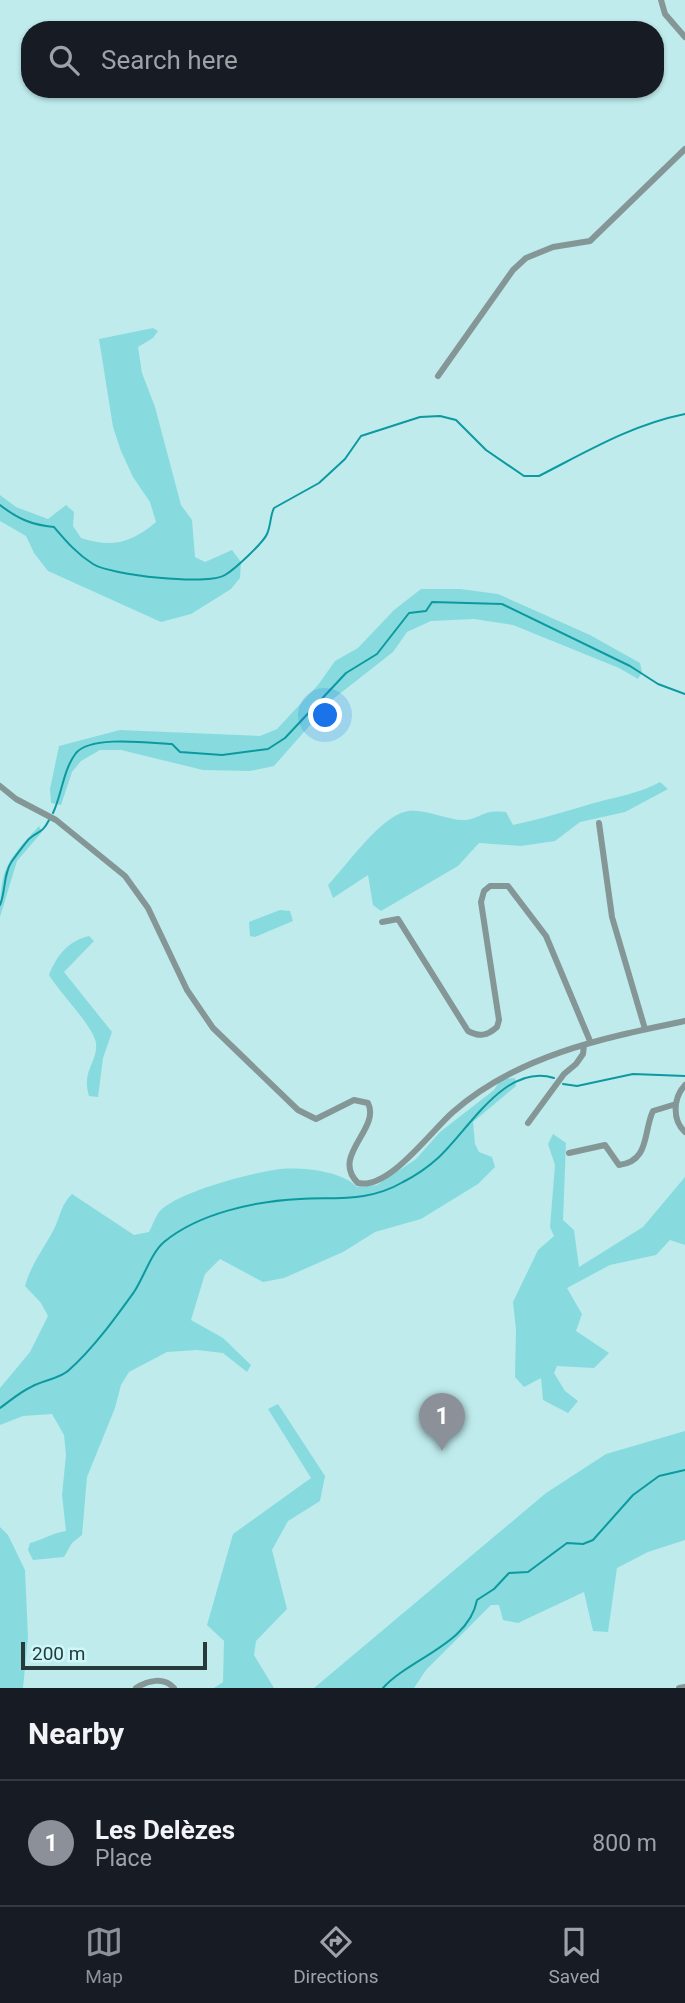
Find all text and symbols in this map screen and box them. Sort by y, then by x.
search box [21,21,664,98]
icon: search [45,41,83,79]
text: Search here [101,45,238,75]
your location [308,698,342,732]
pin: 1 [419,1393,465,1451]
scale bar [21,1639,206,1671]
text: 200 m [32,1642,85,1665]
text: Nearby [28,1716,124,1751]
text: Les Delèzes [95,1815,235,1845]
text: 1 [44,1830,58,1857]
text: 800 m [592,1830,657,1857]
text: Place [95,1845,152,1872]
tab: Map [85,1923,123,1988]
tab: Directions [293,1923,378,1988]
tab: Saved [549,1923,600,1988]

